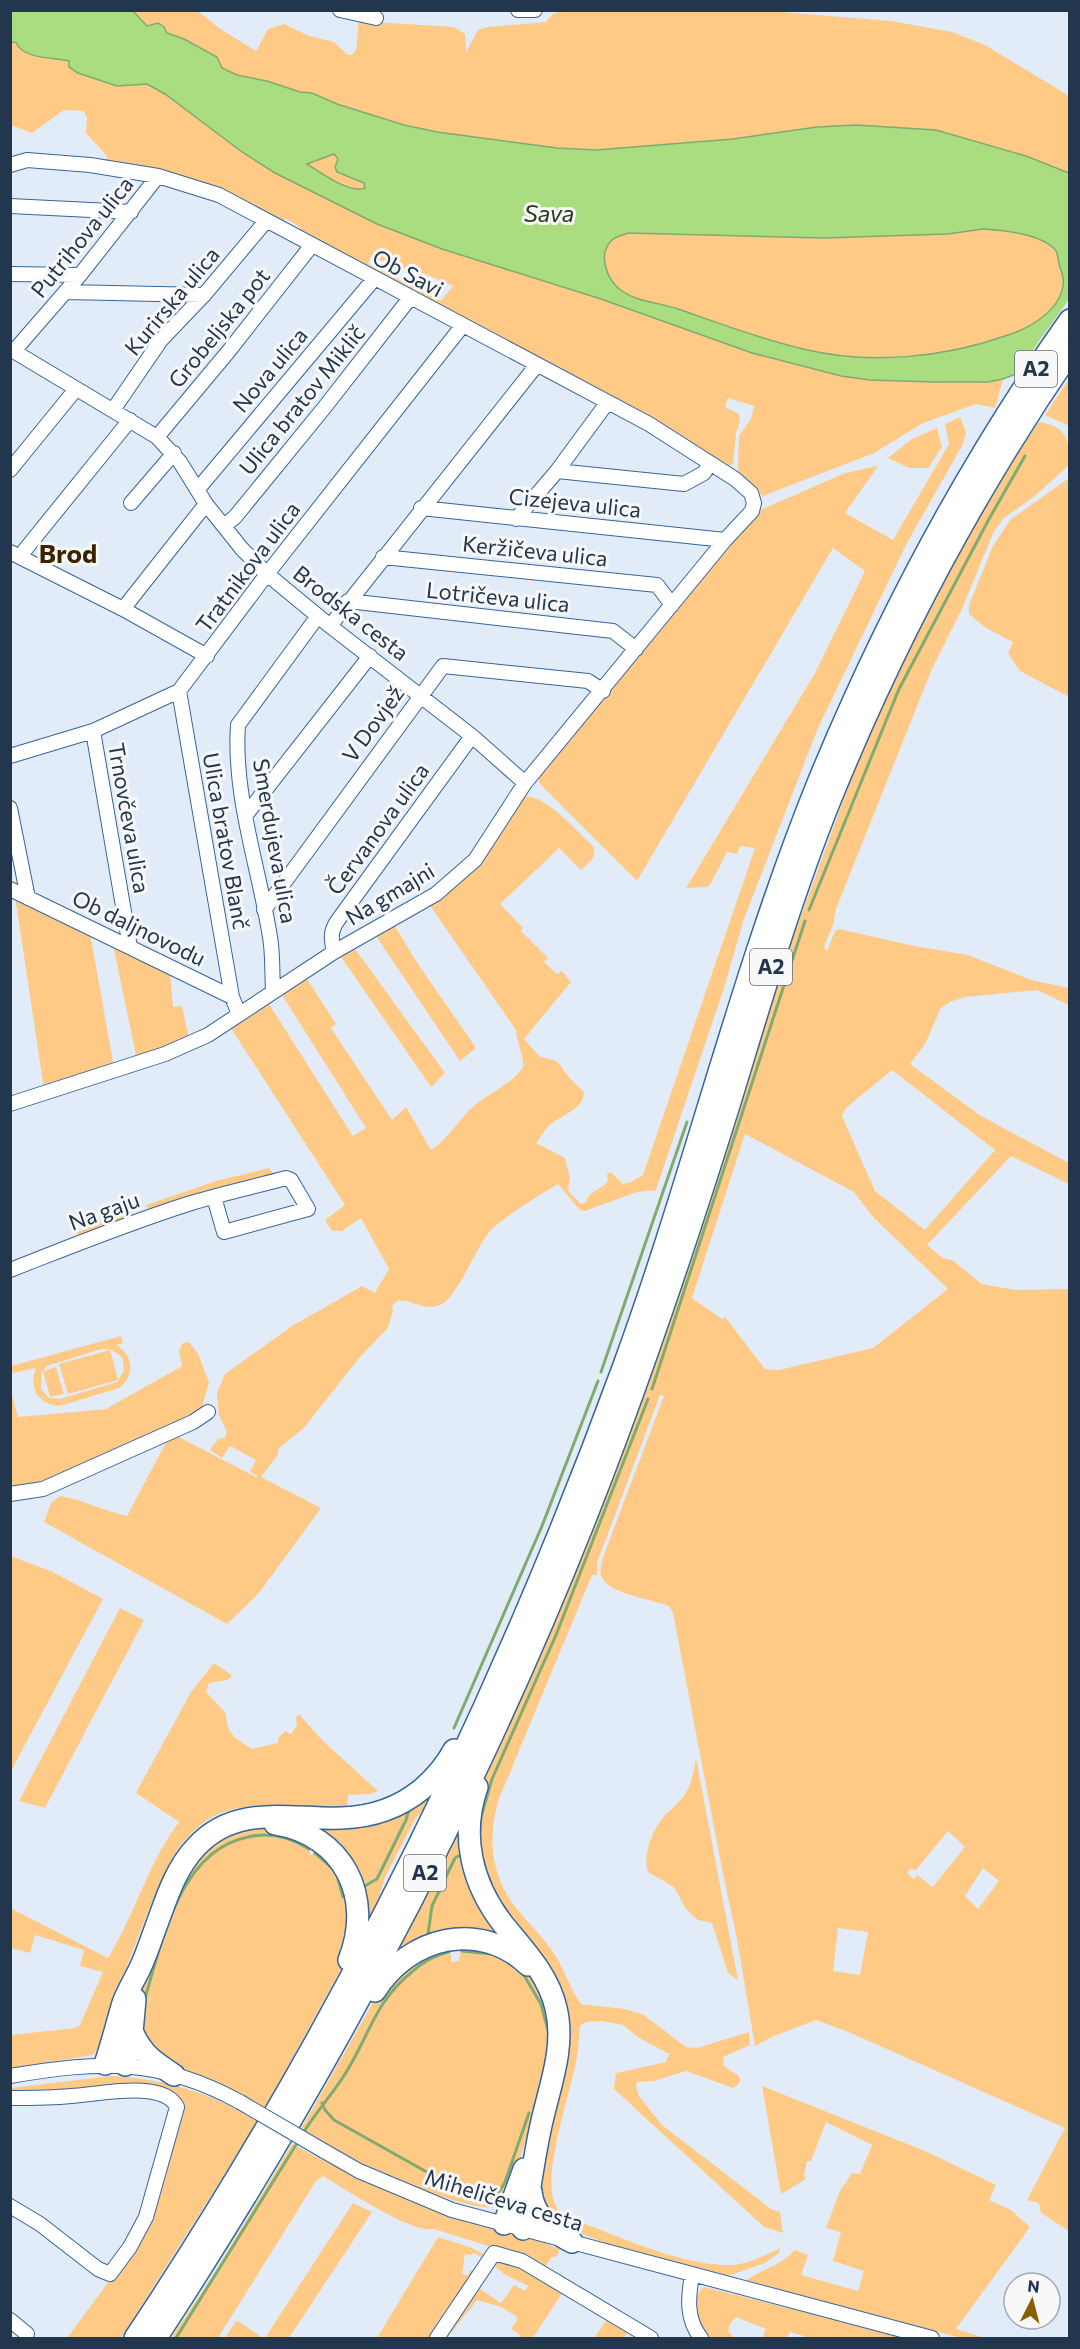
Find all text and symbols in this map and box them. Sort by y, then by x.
street label: Putrihova ulica [25,171,139,303]
water label: Sava [524,198,574,227]
street label: Kurirska ulica [118,241,225,360]
street label: Ob Savi [368,243,448,302]
street label: Grobeljska pot [162,262,275,393]
street label: Ulica bratov Miklič [233,319,370,480]
street label: Nova ulica [226,322,313,417]
road number: A2 [1015,351,1057,387]
street label: Cizejeva ulica [508,482,643,523]
street label: Tratnikova ulica [190,496,305,637]
street label: Keržičeva ulica [461,529,609,572]
district label: Brod [39,537,97,568]
street label: Brodska cesta [288,559,414,666]
street label: Lotričeva ulica [425,576,571,617]
street label: V Dovjež [336,680,409,767]
street label: Trnovčeva ulica [103,741,156,895]
street label: Ulica bratov Blanč [198,750,255,931]
street label: Smerdujeva ulica [248,756,303,925]
street label: Červanova ulica [321,758,434,900]
street label: Na gmajni [340,857,439,931]
street label: Ob daljnovodu [68,884,210,971]
road number: A2 [750,949,792,985]
street label: Na gaju [65,1185,143,1236]
road number: A2 [404,1855,446,1891]
street label: Miheličeva cesta [422,2163,587,2236]
north arrow [1002,2271,1062,2331]
text: N [1027,2276,1041,2296]

